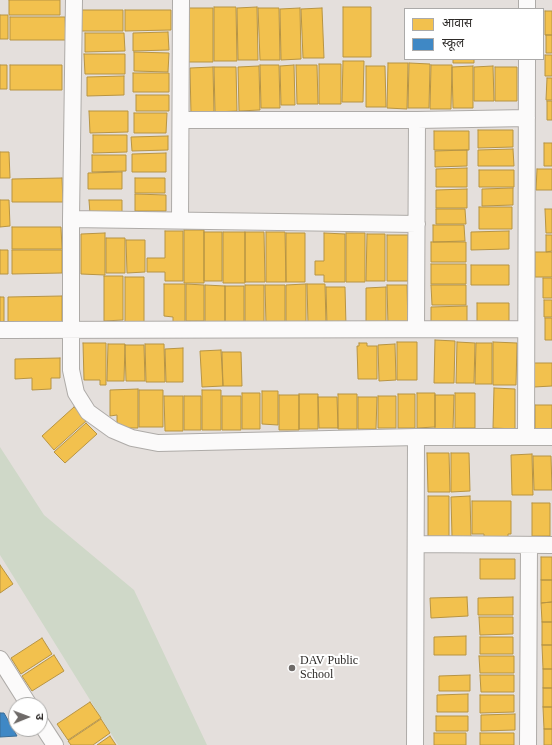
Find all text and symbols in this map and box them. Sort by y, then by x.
legend [404,8,544,60]
text: आवास [442,16,472,32]
text: स्कूल [442,36,464,52]
place label: DAV Public School [300,654,360,682]
marker: DAV Public School [287,663,297,673]
north arrow [8,697,48,737]
text: उ [32,713,46,720]

